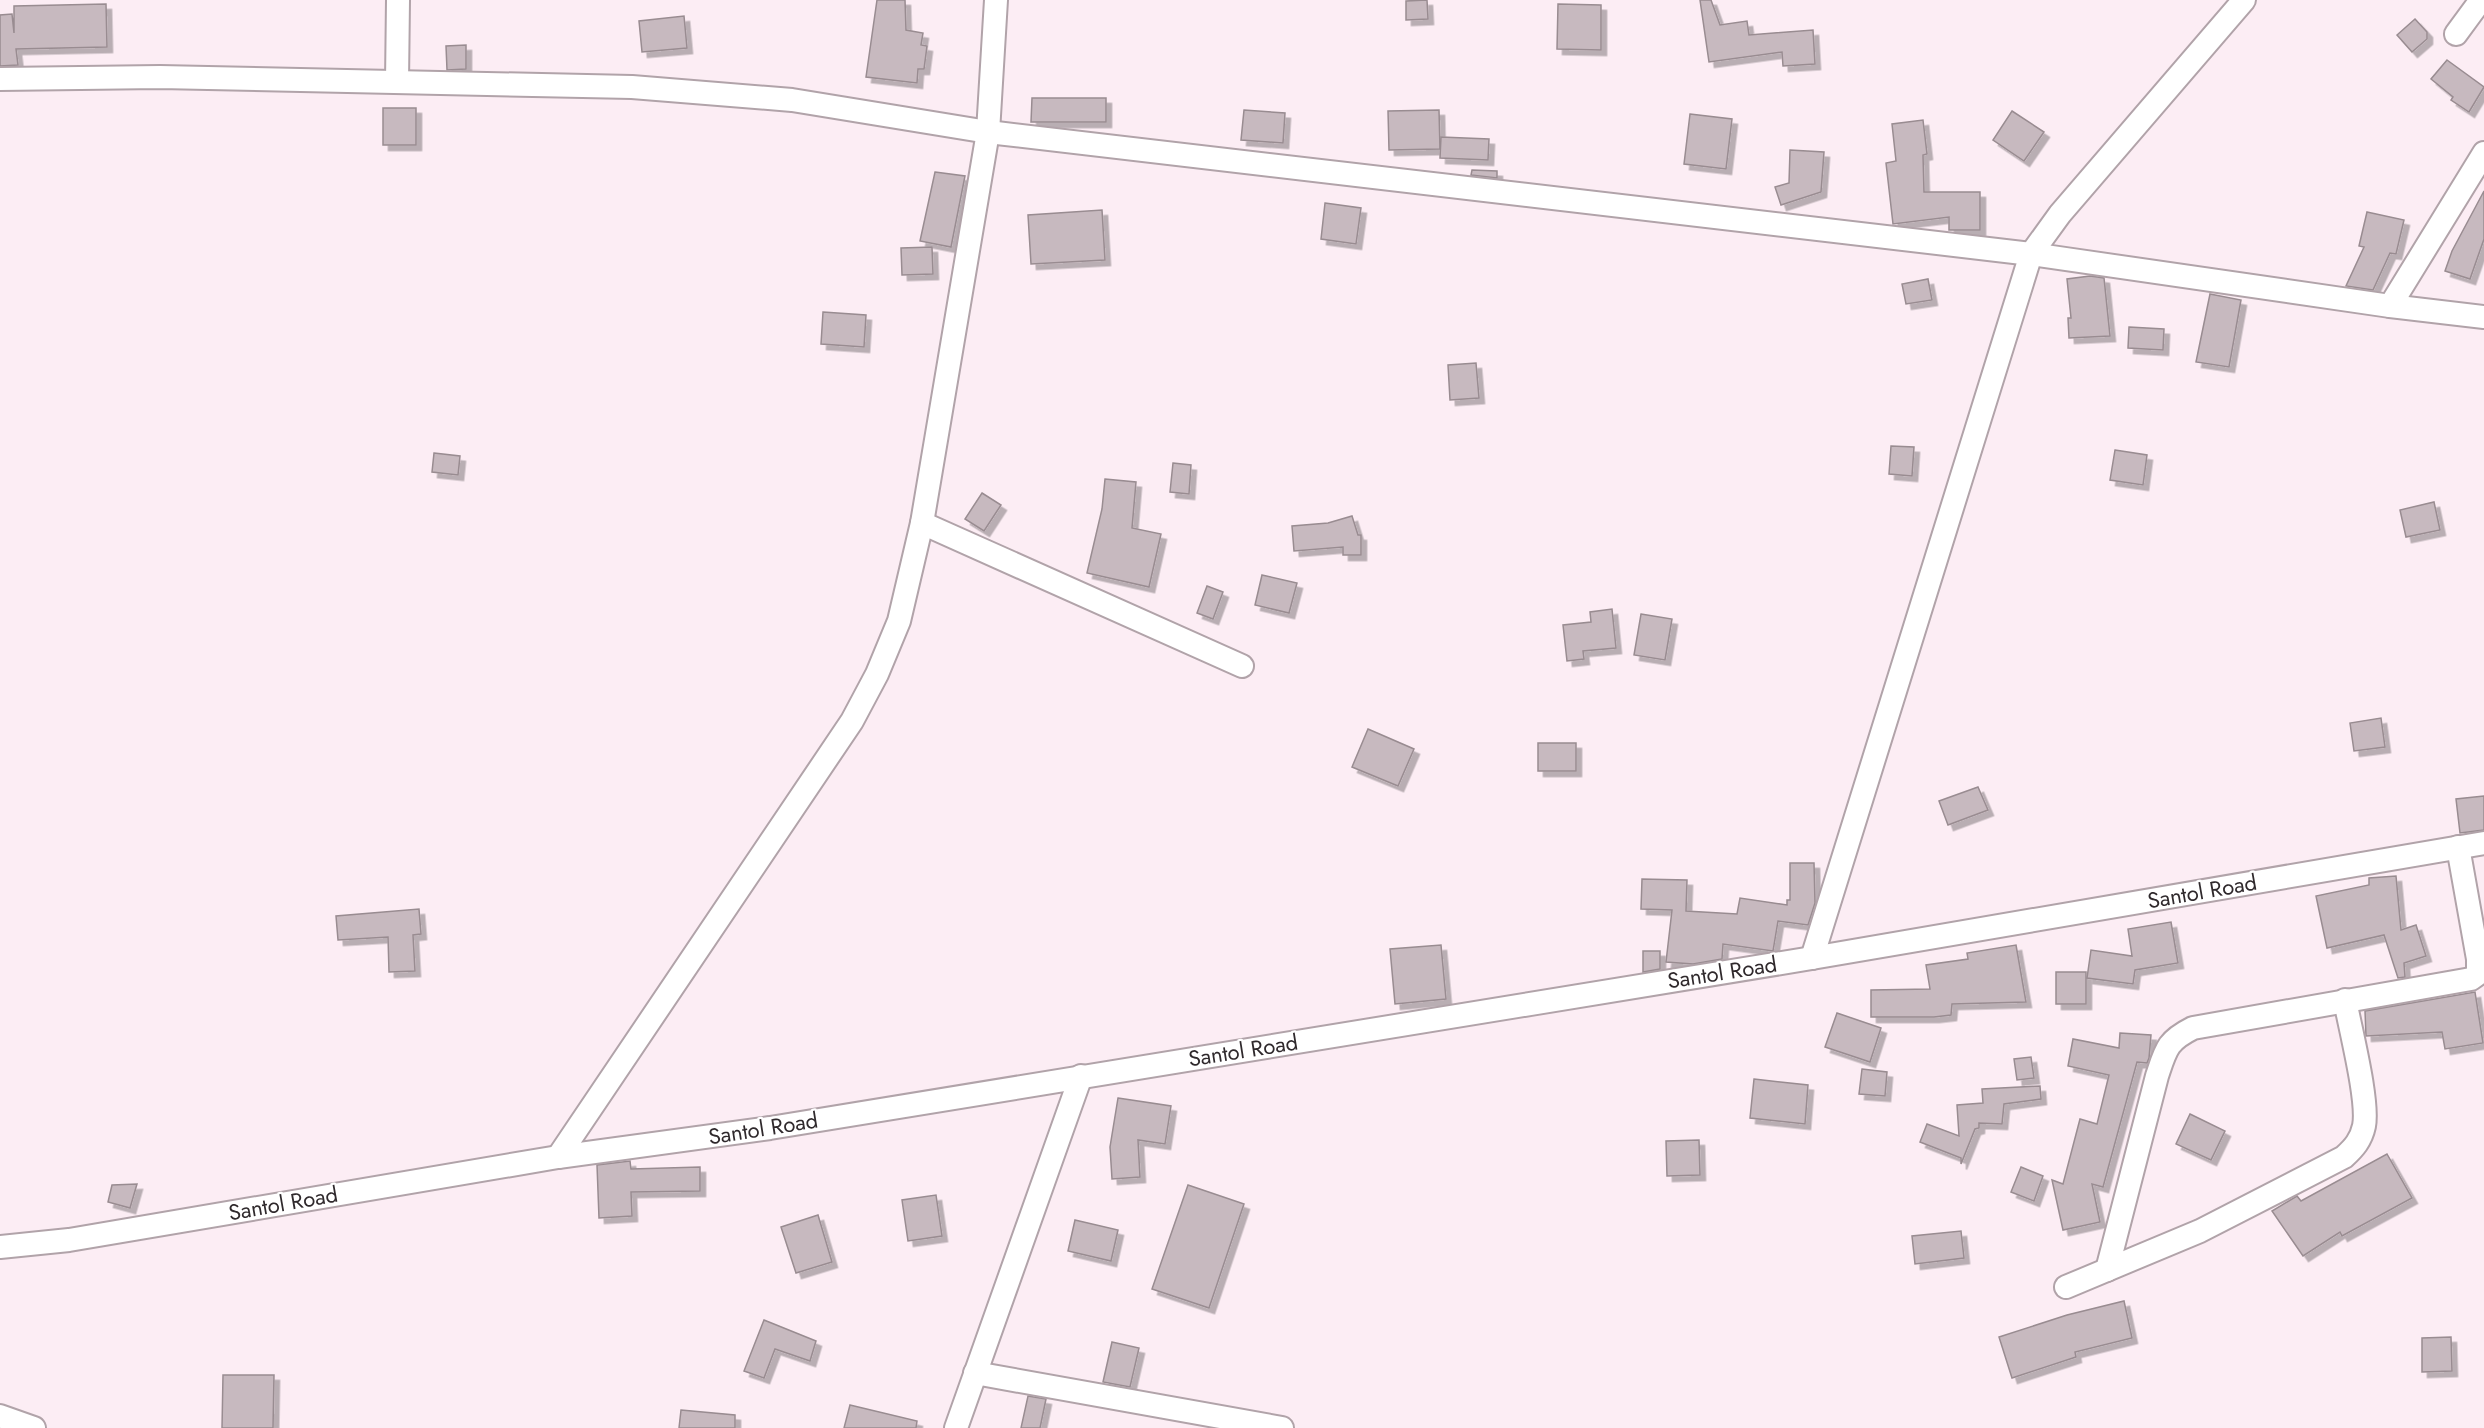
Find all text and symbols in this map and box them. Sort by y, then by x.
street label: Santol Road [2145,866,2259,916]
street label: Santol Road [1665,948,1779,996]
street label: Santol Road [1186,1026,1300,1074]
street label: Santol Road [706,1104,820,1152]
street label: Santol Road [226,1178,340,1228]

